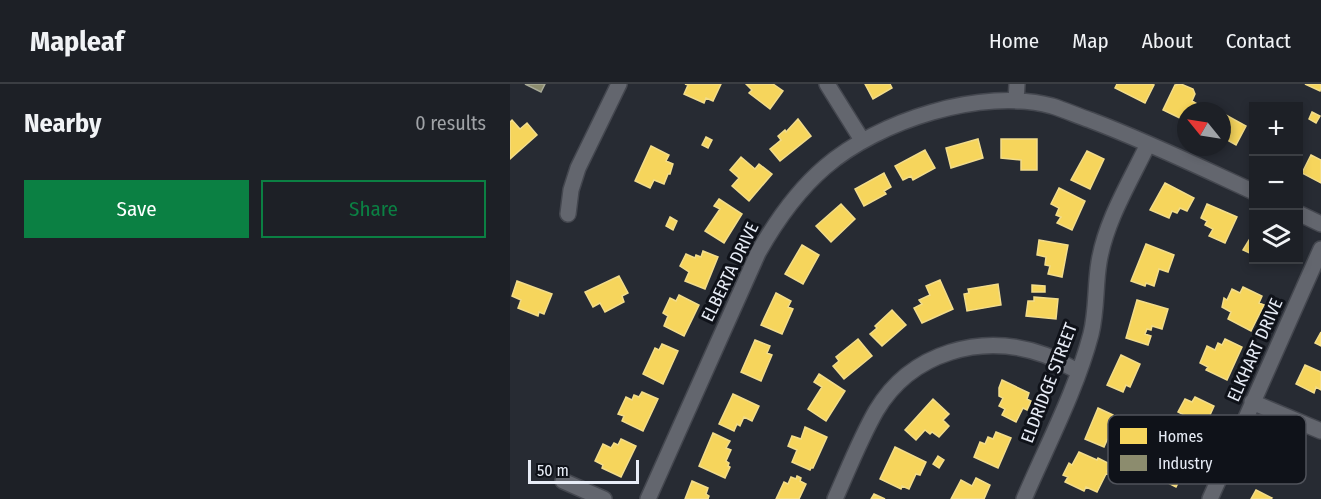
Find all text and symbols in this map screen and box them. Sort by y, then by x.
text: Mapleaf [30,25,124,58]
text: Home [989,28,1039,54]
text: Map [1072,28,1109,54]
text: About [1142,28,1193,54]
text: Contact [1226,28,1291,54]
north arrow [1177,102,1231,156]
map controls [1249,102,1303,264]
button: + [1249,102,1303,156]
text: Nearby [24,108,101,139]
text: 0 results [415,111,486,135]
button: − [1249,156,1303,210]
button: Save [24,180,249,238]
button: Share [261,180,486,238]
button: layers [1249,210,1303,264]
street label: ELBERTA DRIVE [696,219,764,325]
street label: ELKHART DRIVE [1222,295,1288,405]
street label: ELDRIDGE STREET [1016,319,1082,446]
legend [1108,415,1306,484]
text: Homes [1158,427,1203,446]
text: Industry [1158,454,1213,473]
scale bar [528,457,639,484]
text: 50 m [537,461,569,480]

